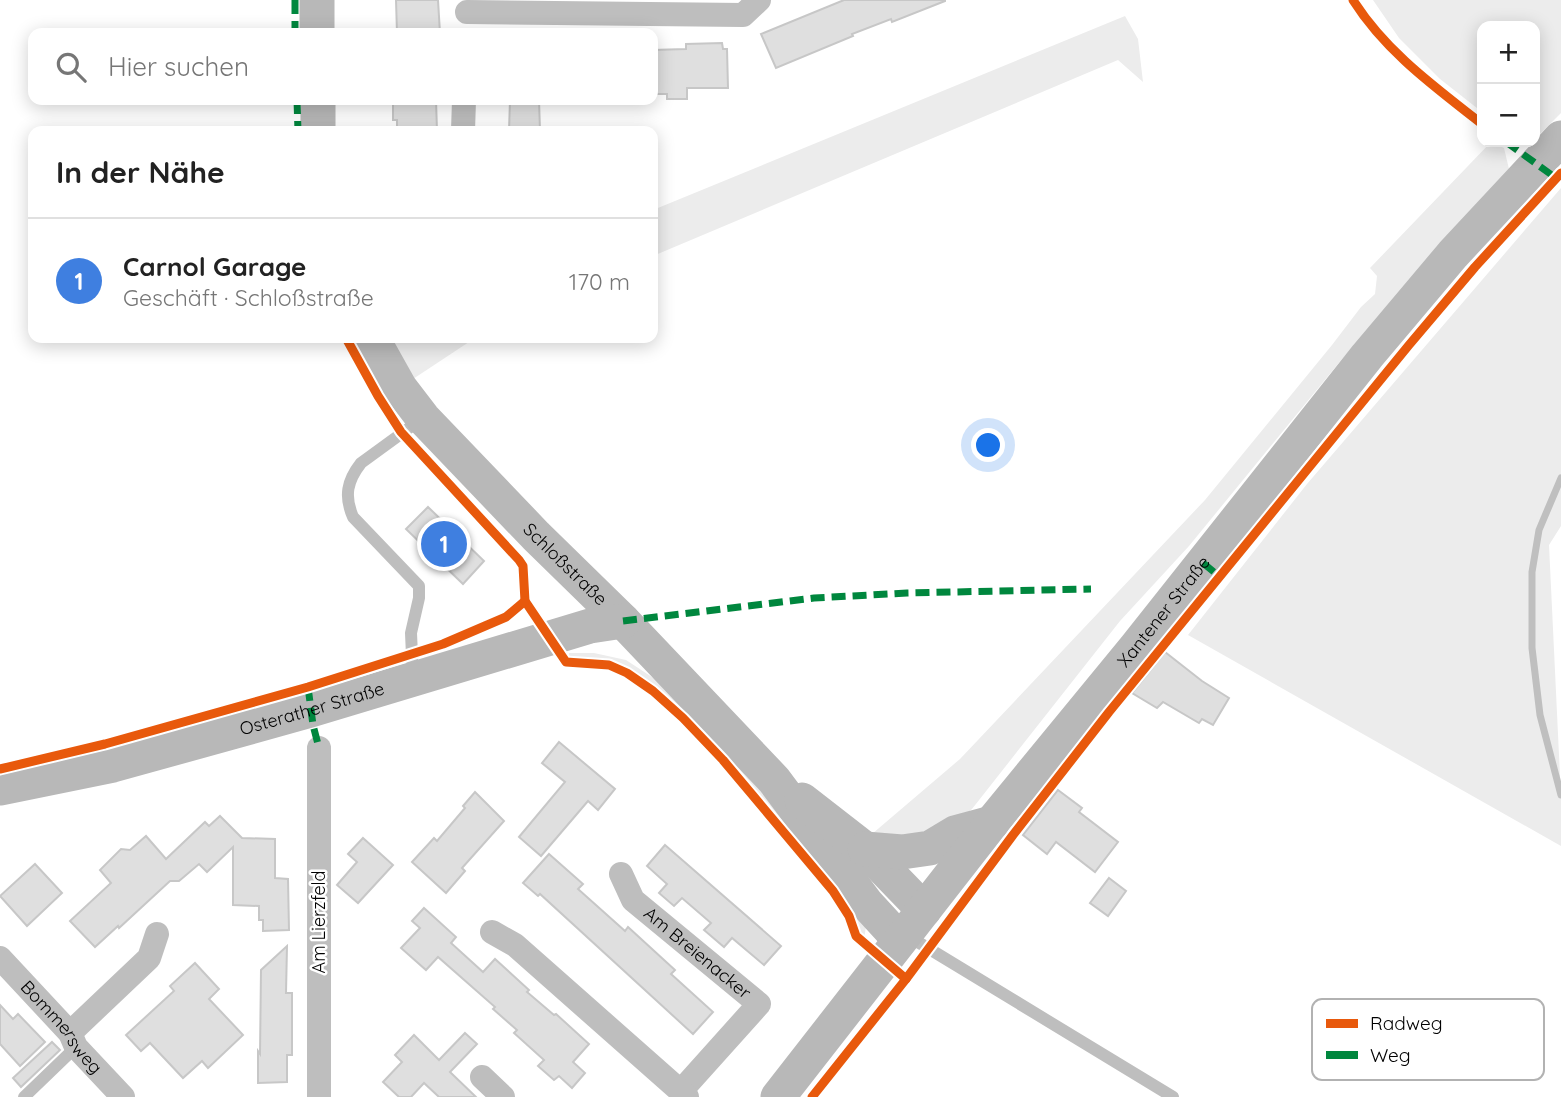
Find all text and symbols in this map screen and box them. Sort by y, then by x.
map controls [1477,21,1540,147]
button: + [1477,21,1540,84]
search box [28,28,658,105]
icon: search [52,48,90,86]
text: Hier suchen [108,50,249,83]
button: − [1477,84,1540,147]
text: In der Nähe [56,153,225,191]
text: Carnol Garage [123,250,306,283]
text: 1 [75,267,83,296]
text: 170 m [569,267,630,296]
text: Geschäft · Schloßstraße [123,283,374,312]
your location [971,428,1005,462]
pin: 1 [421,518,467,570]
street label: Schloßstraße [518,518,612,610]
street label: Xantener Straße [1112,551,1215,672]
street label: Osterather Straße [237,677,387,740]
street label: Am Lierzfeld [307,871,330,973]
street label: Am Breienacker [639,902,756,1004]
street label: Bommersweg [16,975,107,1079]
legend [1312,999,1544,1080]
text: Radweg [1370,1011,1443,1035]
text: Weg [1370,1043,1411,1067]

